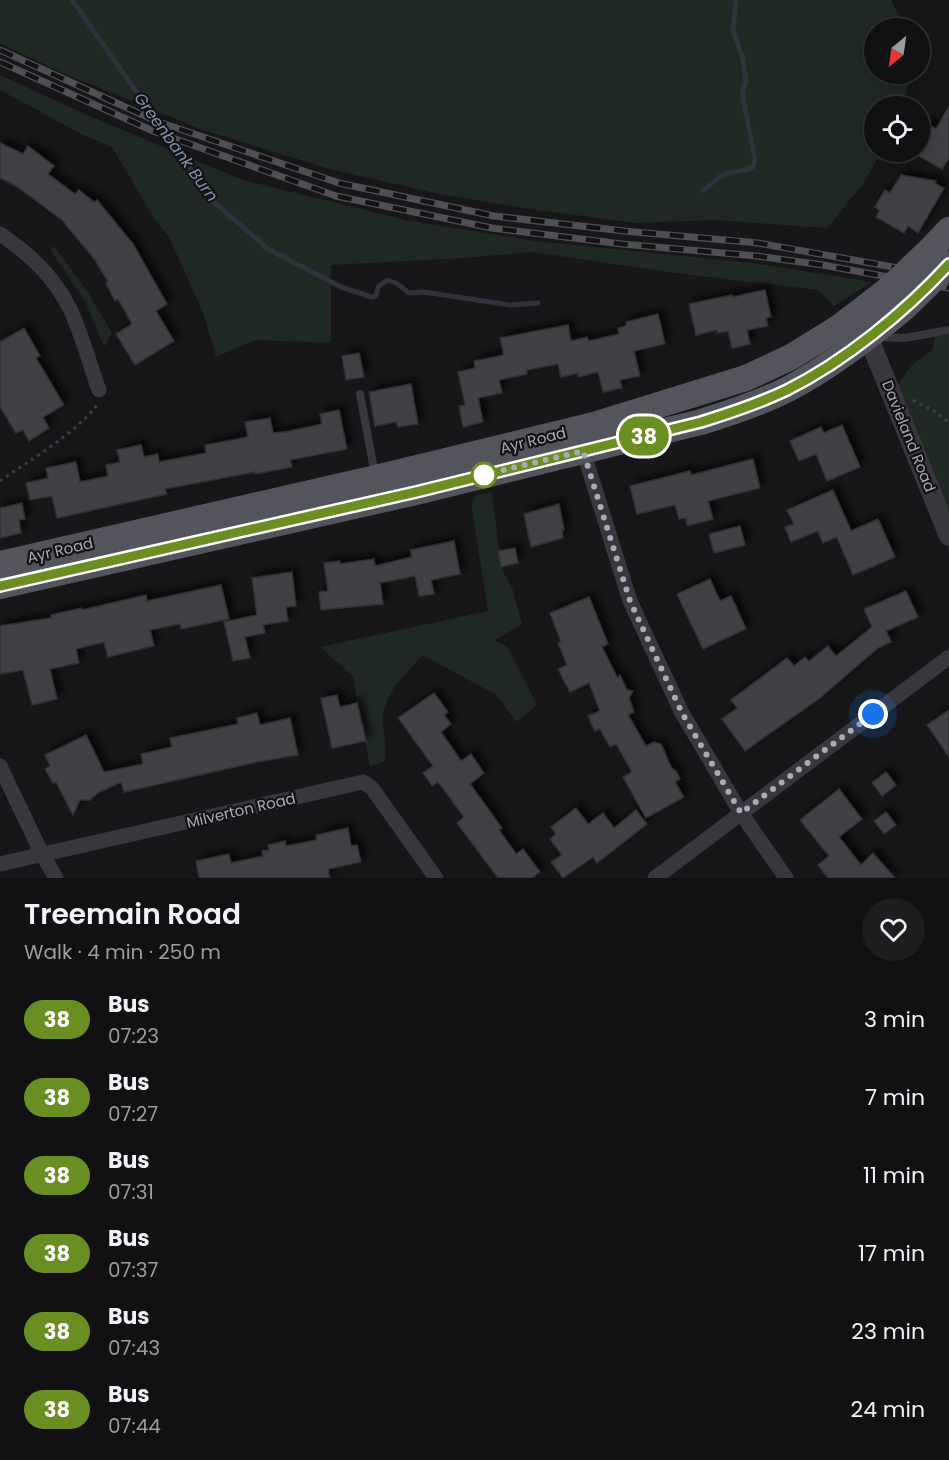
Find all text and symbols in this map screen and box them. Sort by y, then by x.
north arrow [864,18,930,84]
map controls [864,18,930,162]
water label: Greenbank Burn [129,88,223,206]
button: locate [864,96,930,162]
street label: Davieland Road [877,377,941,495]
line badge: 38 [617,416,671,456]
street label: Ayr Road [498,422,568,458]
text: 38 [631,422,657,451]
unlabelled marker [471,462,497,488]
street label: Ayr Road [25,532,95,568]
your location [858,699,888,729]
street label: Milverton Road [184,787,298,833]
text: Treemain Road [24,895,241,934]
button: heart [862,898,925,961]
text: Walk · 4 min · 250 m [24,938,221,966]
text: Bus [108,989,150,1020]
text: 3 min [864,1004,925,1035]
text: 38 [44,1005,70,1034]
text: 07:23 [108,1022,159,1050]
text: Bus [108,1067,150,1098]
text: 7 min [865,1082,925,1113]
text: 38 [44,1083,70,1112]
text: 07:27 [108,1100,158,1128]
text: Bus [108,1145,150,1176]
text: 11 min [863,1160,925,1191]
text: 38 [44,1161,70,1190]
text: 07:31 [108,1178,154,1206]
text: Bus [108,1223,150,1254]
text: 17 min [858,1238,925,1269]
text: 38 [44,1239,70,1268]
text: 07:37 [108,1256,158,1284]
text: Bus [108,1301,150,1332]
text: 23 min [851,1316,925,1347]
text: 38 [44,1317,70,1346]
text: 07:43 [108,1334,160,1362]
text: Bus [108,1379,150,1410]
text: 24 min [850,1394,925,1425]
text: 38 [44,1395,70,1424]
text: 07:44 [108,1412,161,1440]

